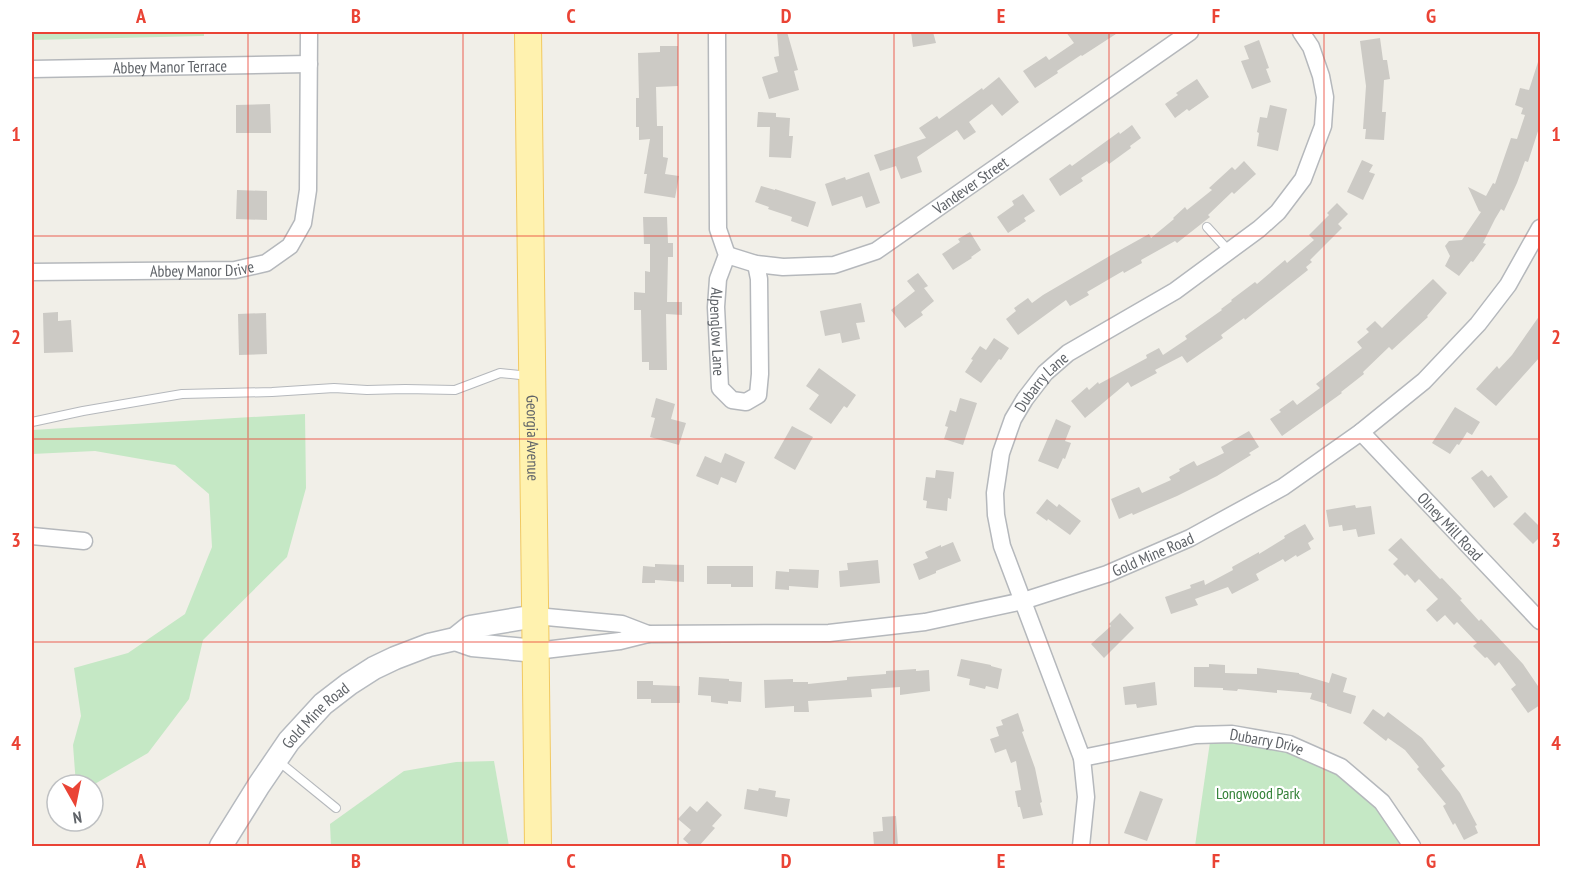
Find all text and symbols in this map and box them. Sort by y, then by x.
text: A [135,3,147,29]
text: B [351,3,361,29]
text: C [566,3,576,29]
text: D [781,3,792,29]
text: E [997,3,1005,29]
text: F [1212,3,1220,29]
text: G [1426,3,1436,29]
street label: Abbey Manor Terrace [113,55,227,78]
text: 1 [11,121,21,147]
text: 1 [1551,121,1561,147]
street label: Vandever Street [928,152,1012,219]
street label: Abbey Manor Drive [150,256,256,281]
street label: Alpenglow Lane [706,287,729,376]
text: 2 [11,324,21,350]
text: 2 [1551,324,1561,350]
street label: Dubarry Lane [1010,348,1072,415]
street label: Georgia Avenue [522,395,544,481]
street label: Olney Mill Road [1413,488,1488,565]
text: 3 [11,527,21,553]
text: 3 [1551,527,1561,553]
street label: Gold Mine Road [1109,528,1197,581]
street label: Gold Mine Road [277,678,353,752]
street label: Dubarry Drive [1228,724,1307,759]
text: 4 [11,730,21,756]
text: 4 [1551,730,1561,756]
north arrow [45,773,105,833]
park label: Longwood Park [1216,783,1301,803]
text: N [72,807,83,828]
text: A [135,848,147,874]
text: B [351,848,361,874]
text: C [566,848,576,874]
text: D [781,848,792,874]
text: E [997,848,1005,874]
text: F [1212,848,1220,874]
text: G [1426,848,1436,874]

